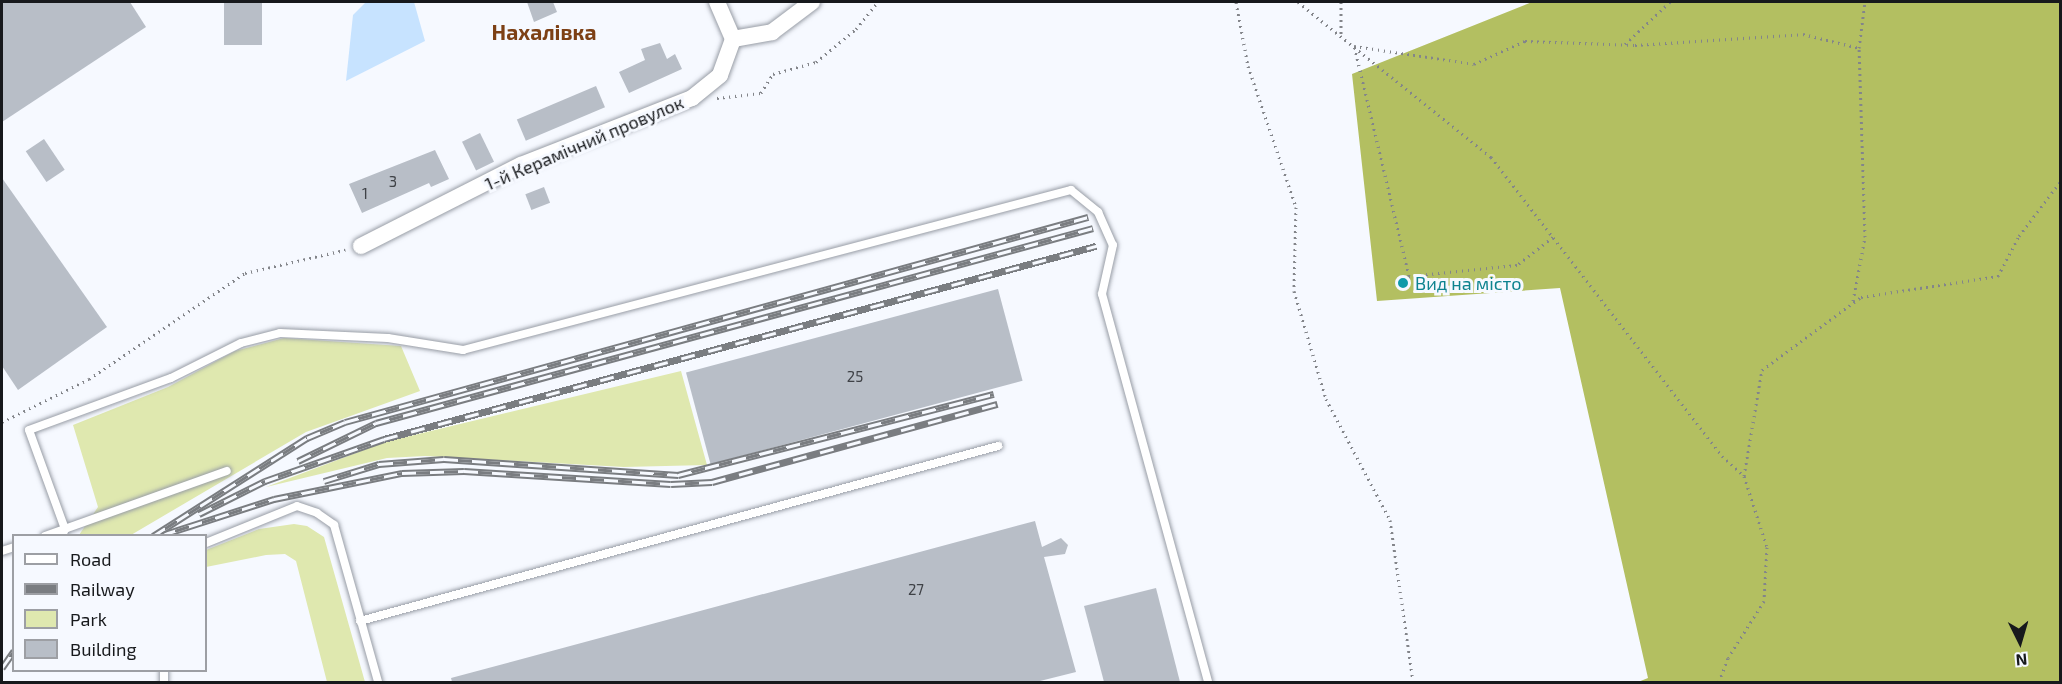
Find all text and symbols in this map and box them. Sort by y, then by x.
district label: Нахалівка [492,19,596,45]
street label: 1-й Керамічний провулок [481,91,687,195]
house number: 3 [389,173,397,191]
house number: 1 [362,185,368,203]
place label: Вид на місто [1415,272,1522,294]
marker: Вид на місто [1396,276,1410,290]
house number: 25 [847,368,863,386]
legend [12,534,207,672]
text: Road [70,548,111,570]
text: Railway [70,578,135,600]
house number: 27 [908,581,924,599]
text: Park [70,608,107,630]
north arrow [1990,612,2050,672]
text: Building [70,638,137,660]
text: N [2015,650,2028,670]

